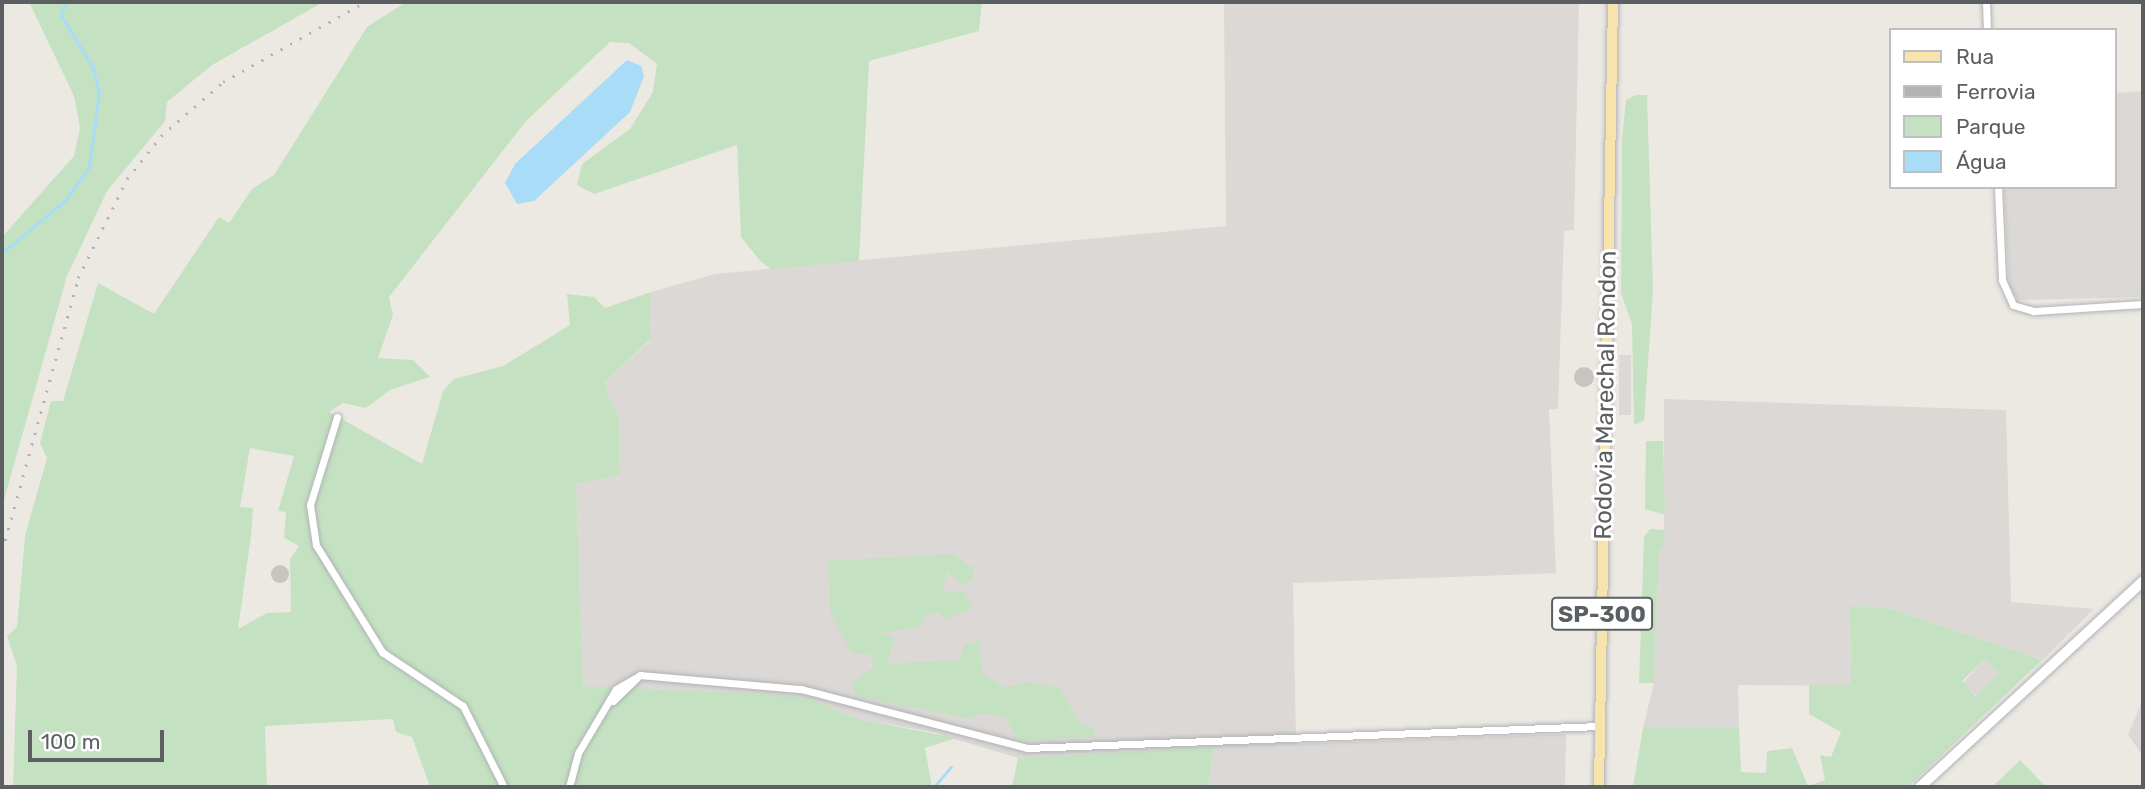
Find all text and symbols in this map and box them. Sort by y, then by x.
legend [1890,28,2117,189]
text: Rua [1956,44,1994,69]
text: Ferrovia [1956,79,2036,104]
text: Parque [1956,114,2026,139]
text: Água [1956,149,2007,174]
street label: Rodovia Marechal Rondon [1589,250,1623,540]
road number: SP-300 [1550,594,1654,634]
scale bar [32,716,168,760]
text: 100 m [41,729,100,754]

